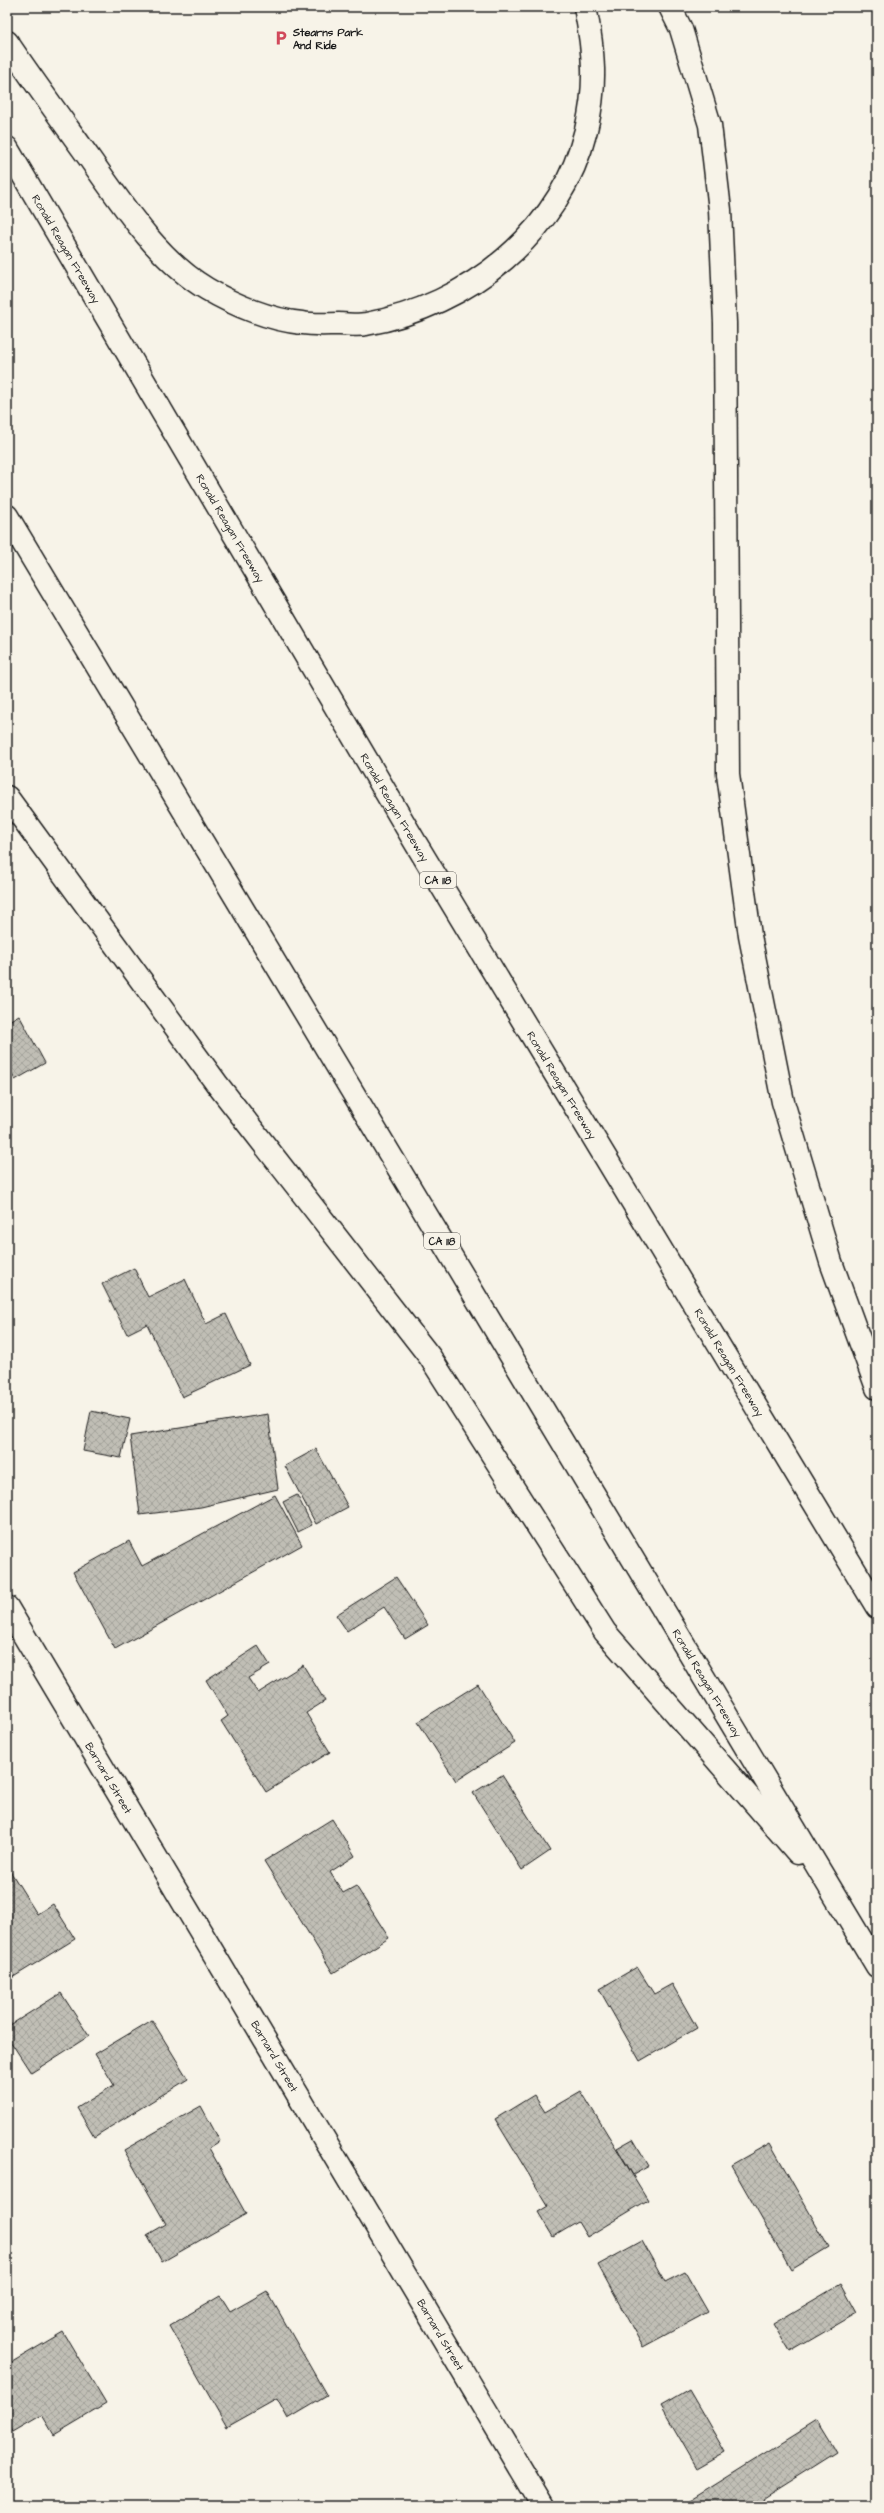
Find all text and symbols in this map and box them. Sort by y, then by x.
place label: Stearns Park And Ride [292,25,363,53]
parking icon: Stearns Park And Ride [272,29,290,47]
street label: Ronald Reagan Freeway [28,192,104,307]
street label: Ronald Reagan Freeway [192,471,268,586]
street label: Ronald Reagan Freeway [356,751,432,865]
road number: CA 118 [420,872,456,888]
street label: Ronald Reagan Freeway [523,1029,600,1143]
road number: CA 118 [424,1233,460,1249]
street label: Ronald Reagan Freeway [690,1306,767,1420]
street label: Ronald Reagan Freeway [669,1626,745,1741]
street label: Barnard Street [81,1740,136,1817]
street label: Barnard Street [247,2018,302,2095]
street label: Barnard Street [413,2296,468,2374]

